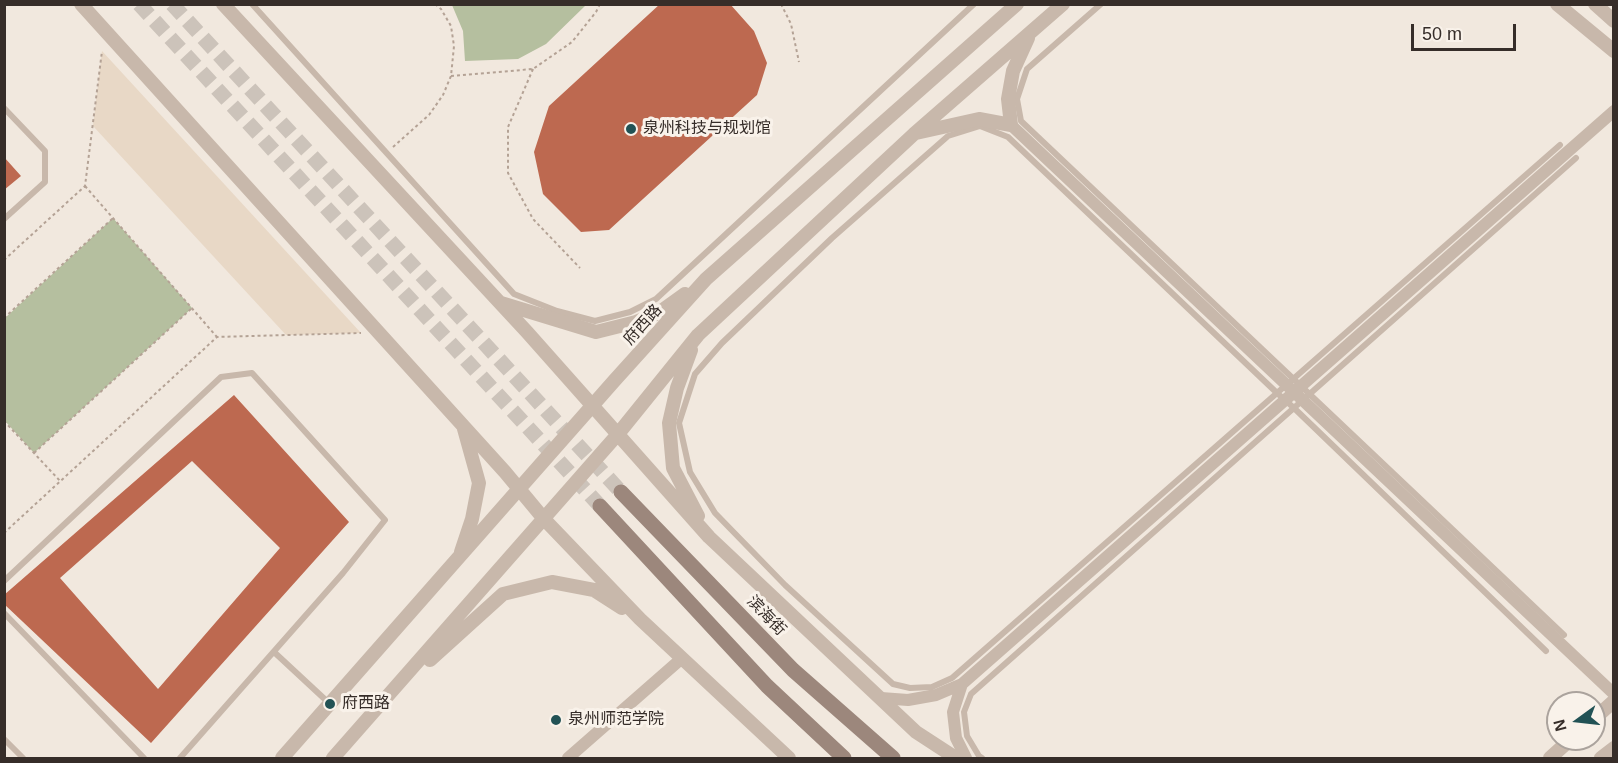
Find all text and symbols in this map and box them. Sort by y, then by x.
scale bar [1414,12,1519,50]
text: 50 m [1422,24,1462,44]
place label: 泉州科技与规划馆 [643,119,771,139]
marker: 泉州科技与规划馆 [624,122,638,136]
street label: 府西路 [620,301,666,349]
street label: 滨海街 [742,592,790,640]
north arrow [1546,691,1606,751]
place label: 府西路 [342,694,390,714]
marker: 府西路 [323,697,337,711]
place label: 泉州师范学院 [568,710,664,730]
marker: 泉州师范学院 [549,713,563,727]
text: N [1550,717,1570,733]

